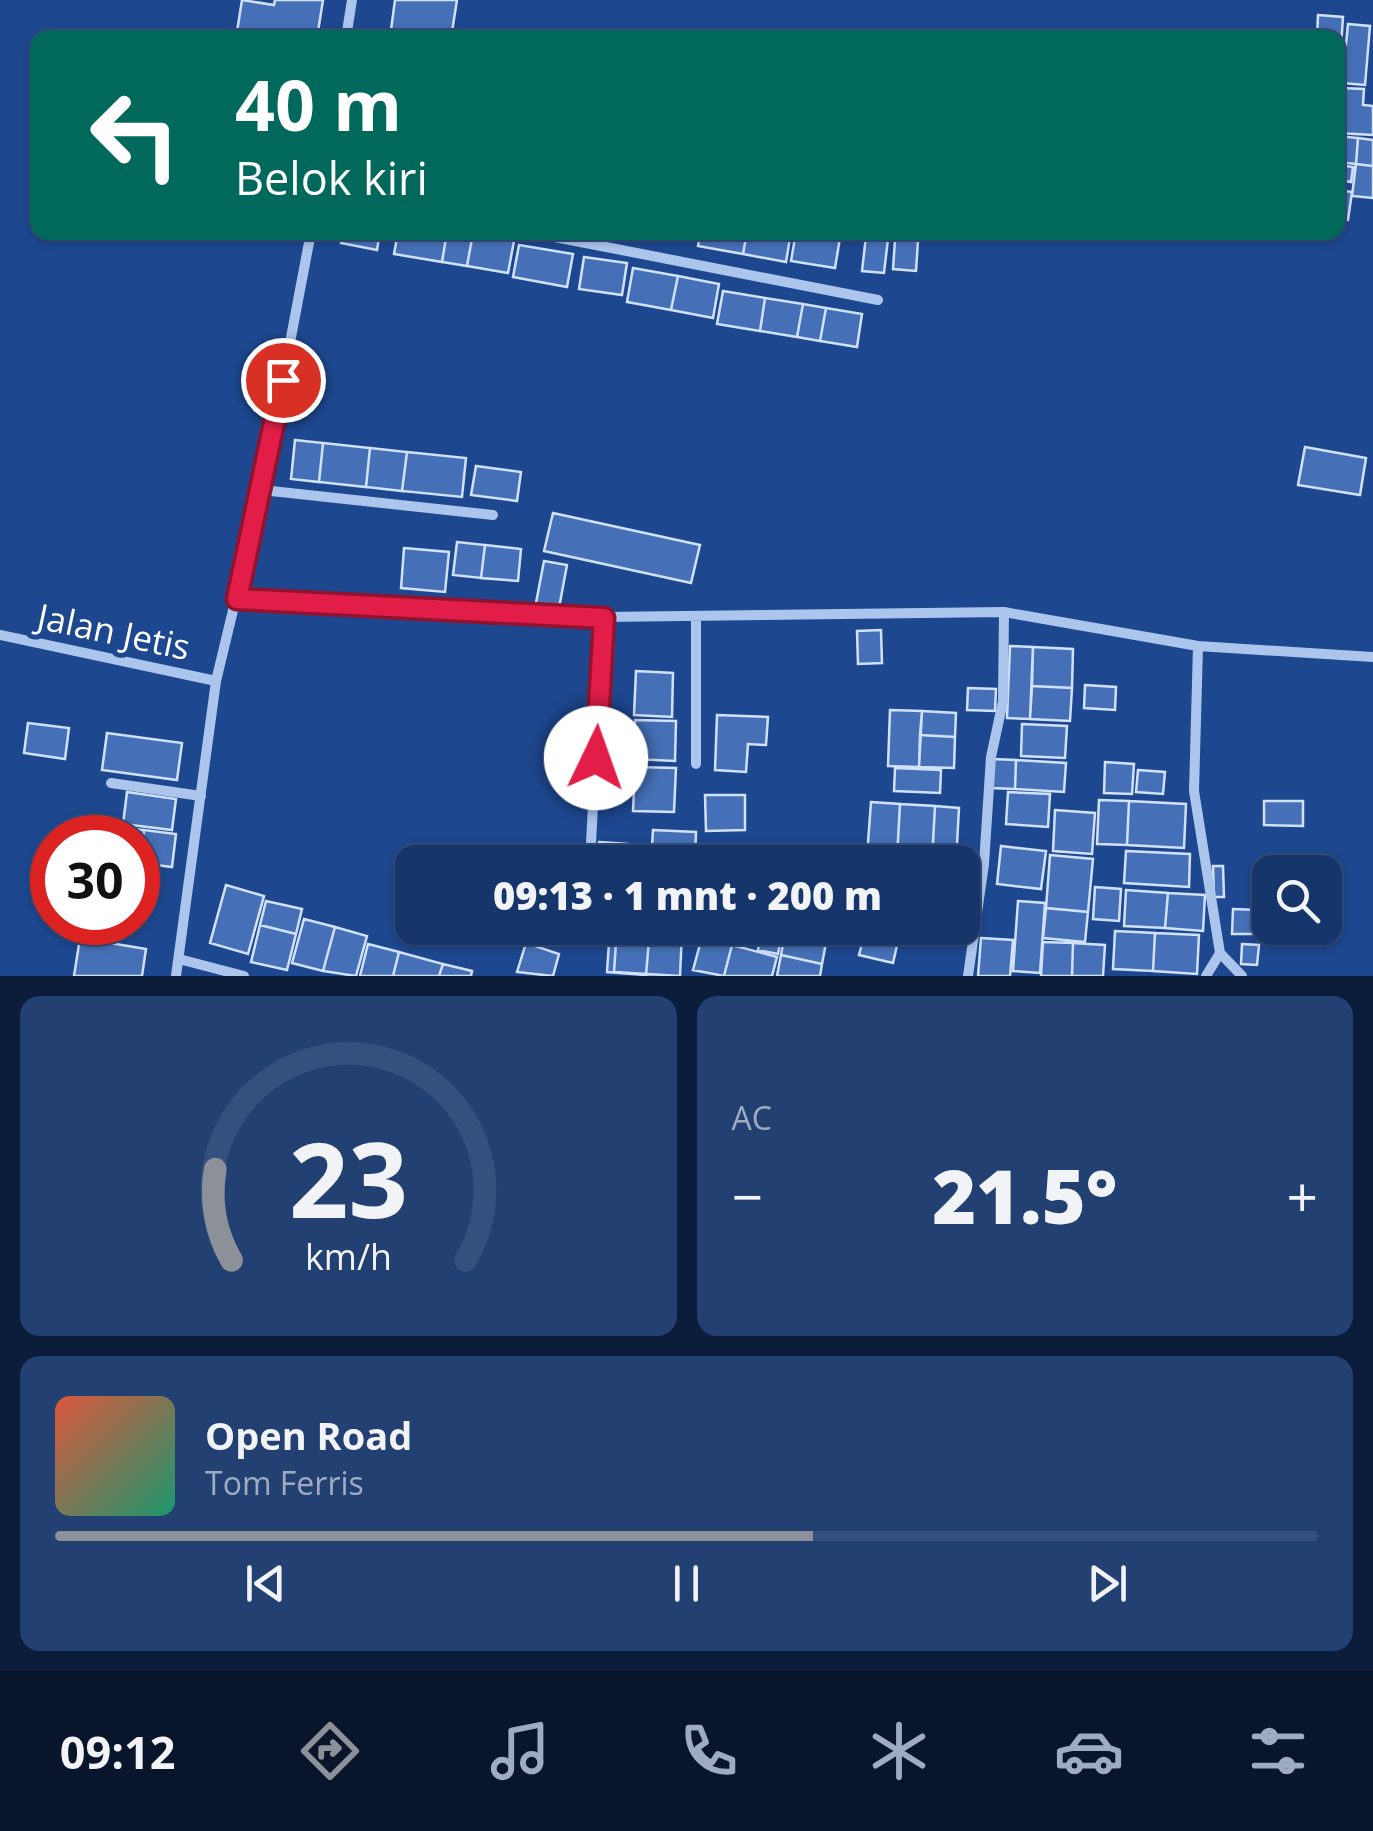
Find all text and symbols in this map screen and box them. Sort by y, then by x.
text: 40 m [235,56,402,152]
icon: left [70,70,200,200]
text: Belok kiri [235,147,428,208]
pin [241,338,326,423]
icon: arrive [256,353,311,408]
street label: Jalan Jetis [31,591,195,670]
position arrow [544,706,648,810]
speed limit sign: 30 [30,815,160,945]
map controls [1252,855,1342,945]
button: search [1252,855,1342,945]
text: 09:13 · 1 mnt · 200 m [493,869,882,921]
text: AC [732,1096,772,1139]
text: 23 [289,1107,408,1248]
text: 21.5° [932,1144,1117,1246]
text: − [732,1158,763,1233]
text: + [1287,1158,1318,1233]
text: km/h [305,1232,392,1280]
text: Open Road [205,1409,412,1461]
text: Tom Ferris [205,1461,364,1504]
icon: previous [238,1556,293,1611]
icon: pause [659,1556,714,1611]
icon: next [1080,1556,1135,1611]
icon: directions [295,1716,365,1786]
icon: music [485,1716,555,1786]
icon: phone [674,1716,744,1786]
icon: climate [864,1716,934,1786]
icon: car [1054,1716,1124,1786]
icon: filters [1243,1716,1313,1786]
text: 09:12 [60,1721,176,1782]

